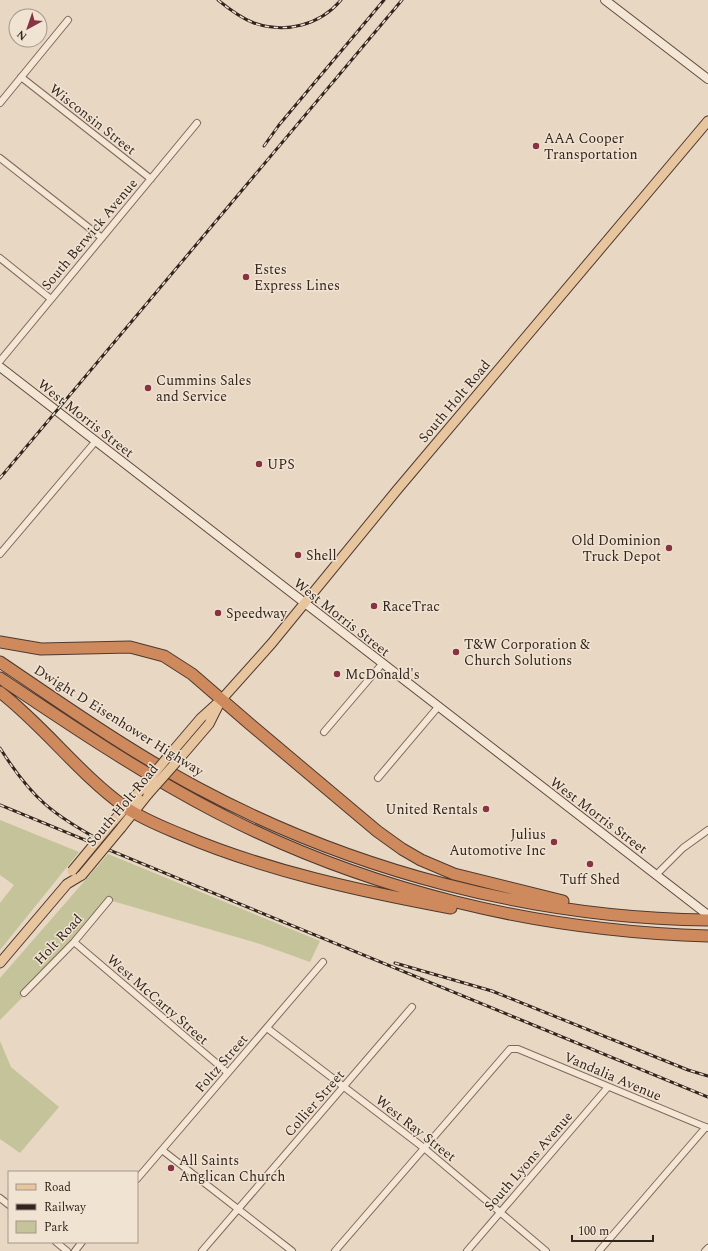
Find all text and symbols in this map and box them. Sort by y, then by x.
north arrow [8,8,48,48]
text: N [13,26,31,45]
street label: Wisconsin Street [45,79,141,160]
place label: AAA Cooper Transportation [544,128,638,165]
marker: AAA Cooper Transportation [531,141,541,151]
street label: South Berwick Avenue [36,174,143,295]
place label: Estes Express Lines [254,259,340,296]
marker: Estes Express Lines [241,272,251,282]
street label: South Holt Road [413,355,496,447]
place label: Cummins Sales and Service [156,370,252,407]
street label: West Morris Street [33,374,138,463]
marker: Cummins Sales and Service [143,383,153,393]
place label: UPS [267,454,295,475]
marker: UPS [254,459,264,469]
place label: Old Dominion Truck Depot [571,530,661,567]
marker: Old Dominion Truck Depot [664,543,674,553]
place label: Shell [306,545,337,566]
marker: Shell [293,550,303,560]
street label: West Morris Street [289,573,394,662]
place label: RaceTrac [382,596,440,617]
marker: RaceTrac [369,601,379,611]
place label: Speedway [226,603,288,624]
marker: Speedway [213,608,223,618]
place label: T&W Corporation & Church Solutions [464,634,590,671]
marker: T&W Corporation & Church Solutions [451,647,461,657]
street label: Dwight D Eisenhower Highway [30,659,209,782]
place label: McDonald's [345,664,420,685]
marker: McDonald's [332,669,342,679]
street label: South Holt Road [81,759,164,851]
street label: West Morris Street [546,772,652,859]
place label: United Rentals [385,799,478,820]
marker: United Rentals [481,804,491,814]
place label: Julius Automotive Inc [449,824,546,861]
marker: Julius Automotive Inc [549,837,559,847]
marker: Tuff Shed [585,859,595,869]
place label: Tuff Shed [560,869,620,890]
street label: Holt Road [29,909,88,970]
street label: West McCarty Street [102,949,213,1050]
street label: Foltz Street [190,1029,253,1097]
street label: Vandalia Avenue [561,1046,665,1107]
street label: Collier Street [279,1065,350,1142]
street label: West Ray Street [371,1090,461,1167]
street label: South Lyons Avenue [479,1106,578,1216]
place label: All Saints Anglican Church [179,1150,285,1187]
marker: All Saints Anglican Church [166,1163,176,1173]
legend [8,1171,138,1243]
text: Road [44,1178,71,1197]
text: Railway [44,1198,87,1217]
scale bar [572,1217,653,1243]
text: Park [44,1218,69,1237]
text: 100 m [578,1222,609,1241]

